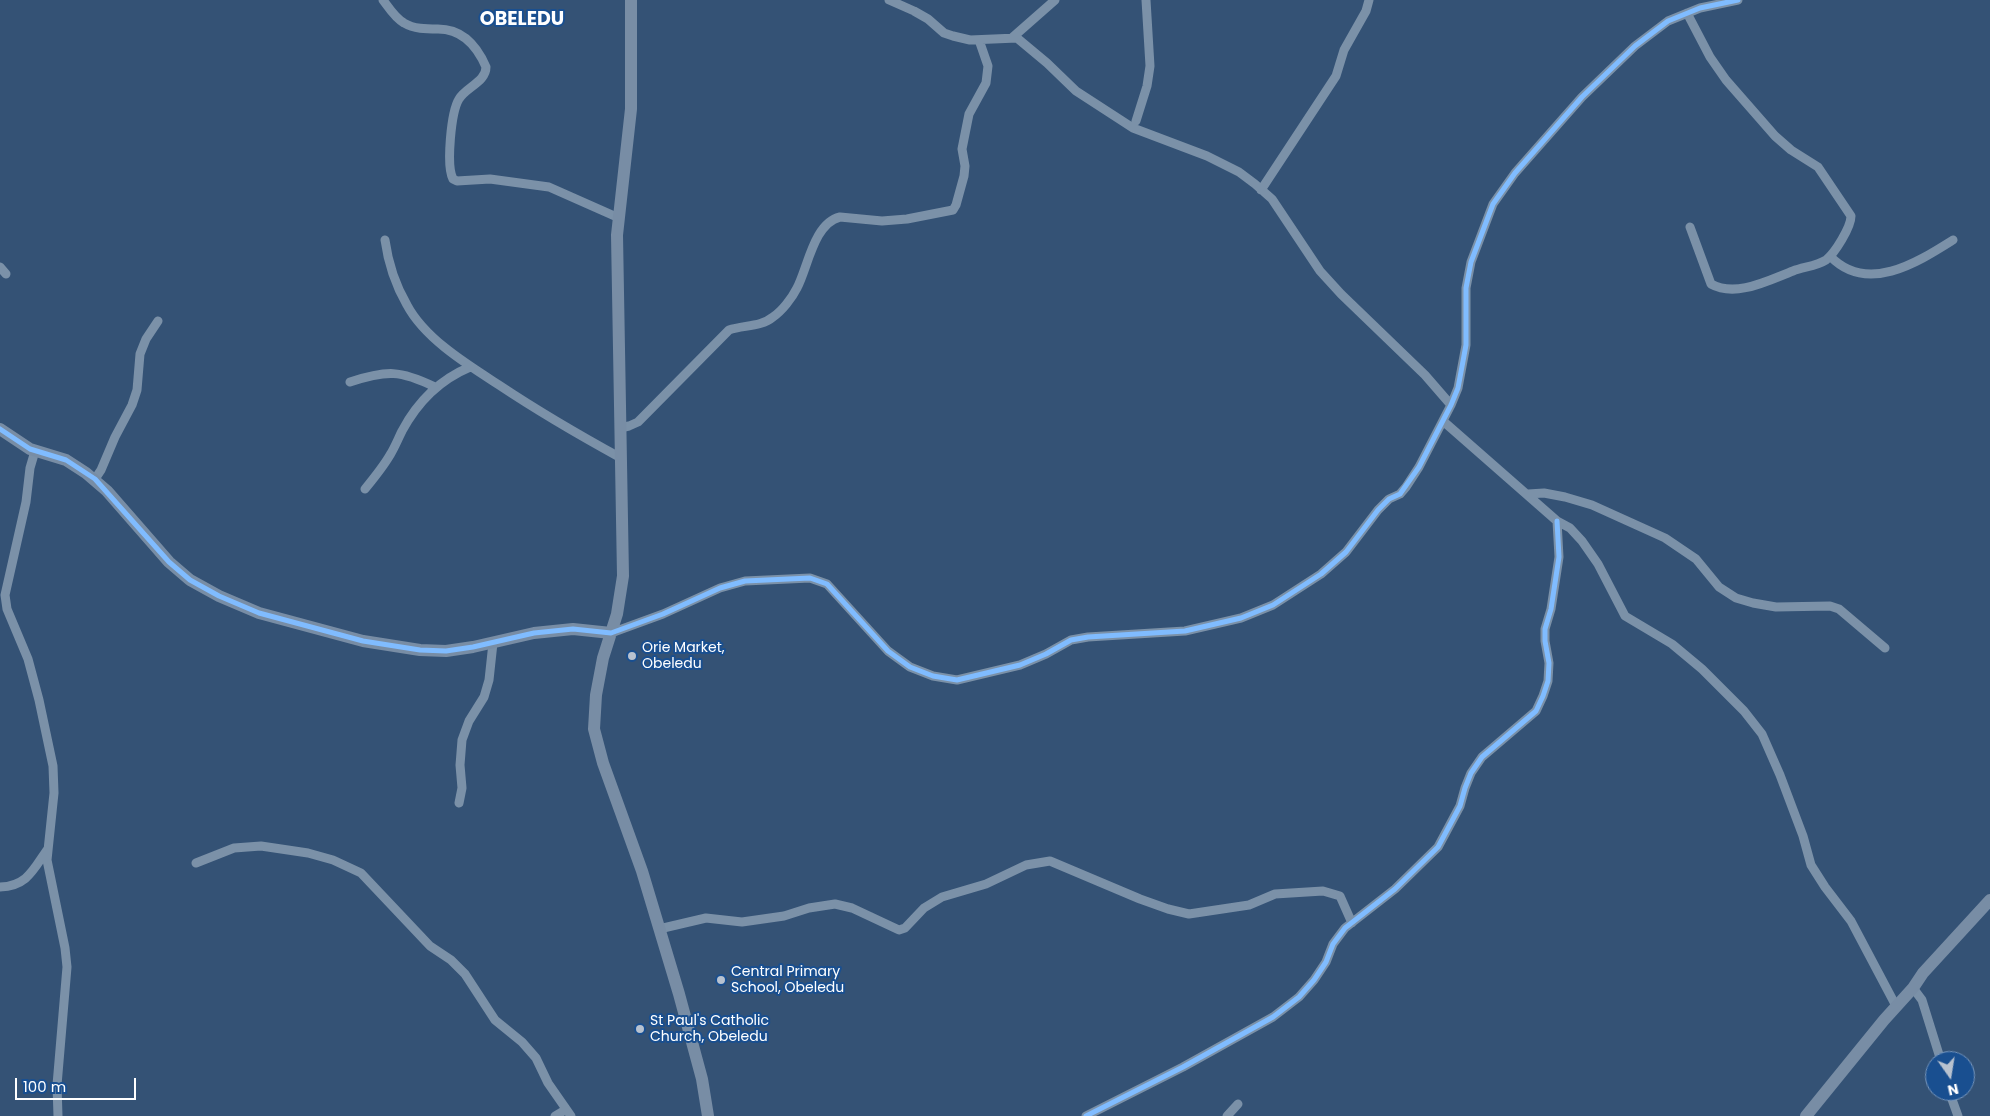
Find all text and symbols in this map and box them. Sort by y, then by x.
district label: OBELEDU [480,9,564,31]
place label: Orie Market, Obeledu [642,640,725,672]
marker: Orie Market, Obeledu [626,650,638,662]
place label: Central Primary School, Obeledu [731,964,844,996]
marker: Central Primary School, Obeledu [715,974,727,986]
place label: St Paul's Catholic Church, Obeledu [650,1013,769,1046]
marker: St Paul's Catholic Church, Obeledu [634,1023,646,1035]
north arrow [1925,1051,1975,1101]
scale bar [18,1068,139,1100]
text: 100 m [23,1076,66,1097]
text: N [1946,1079,1961,1101]

